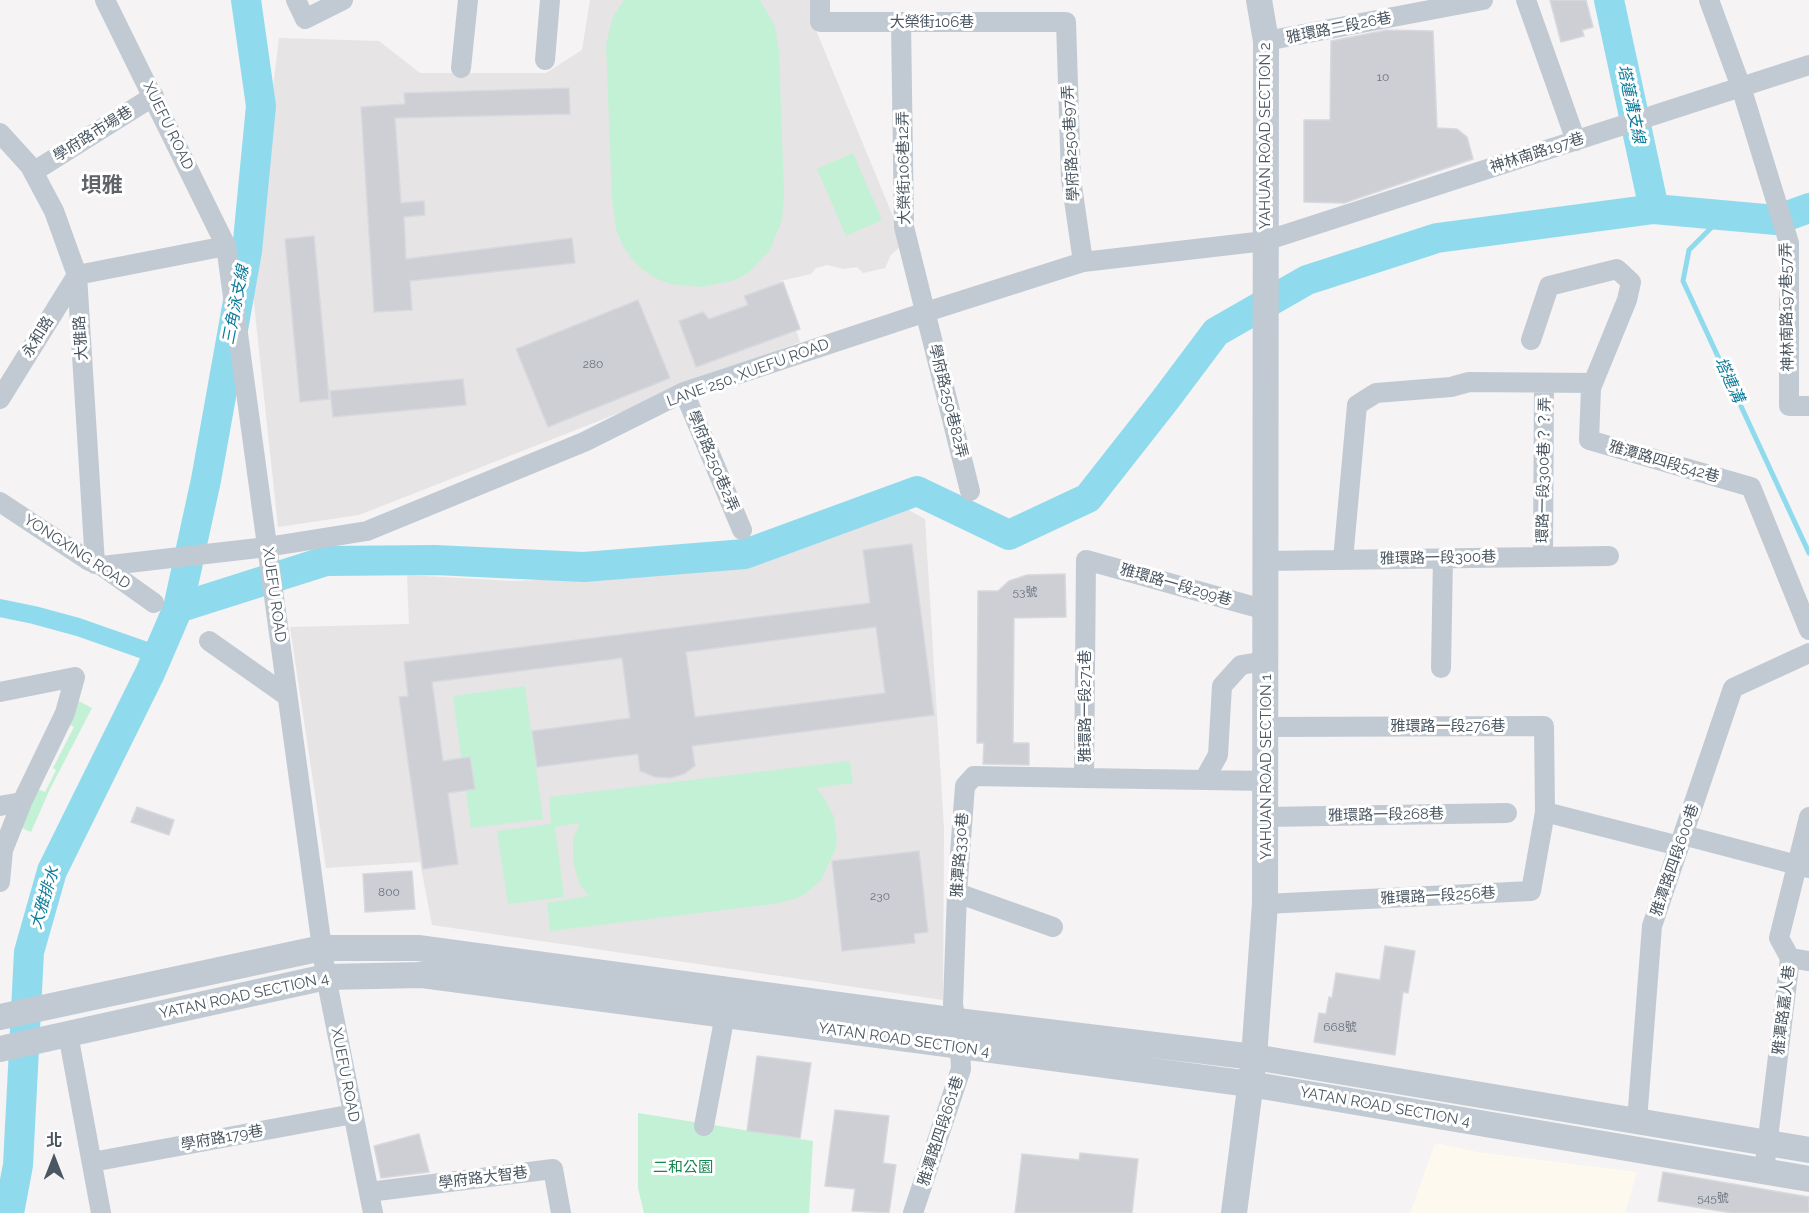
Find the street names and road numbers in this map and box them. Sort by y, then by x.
street label: 雅環路二段26巷 [1285,9,1393,47]
street label: 大榮街106巷 [890,13,974,31]
street label: YAHUAN ROAD SECTION 2 [1256,42,1274,230]
street label: XUEFU ROAD [139,79,197,173]
street label: 學府路250巷97弄 [1059,84,1083,202]
street label: 學府路市場巷 [50,103,136,165]
street label: 大榮街106巷12弄 [894,111,914,225]
street label: 神林南路197巷 [1488,129,1586,177]
street label: 神林南路197巷57弄 [1777,242,1797,372]
street label: 永和路 [18,313,58,361]
street label: 大雅路 [70,315,92,361]
street label: LANE 250, XUEFU ROAD [664,335,832,411]
street label: 學府路250巷82弄 [925,342,971,460]
street label: 環路一段300巷？？弄 [1534,397,1554,543]
street label: 學府路250巷2弄 [684,408,742,514]
street label: 雅潭路四段542巷 [1607,438,1721,486]
street label: YONGXING ROAD [20,511,134,593]
street label: XUEFU ROAD [258,546,290,644]
street label: 雅環路一段300巷 [1380,548,1496,568]
street label: 雅環路一段299巷 [1118,560,1234,610]
street label: 雅環路一段271巷 [1076,650,1094,762]
street label: YAHUAN ROAD SECTION 1 [1257,674,1275,860]
street label: 雅環路一段276巷 [1391,717,1505,735]
street label: 雅潭路四段600巷 [1647,802,1703,918]
street label: 雅環路一段268巷 [1328,805,1444,825]
street label: 雅潭路330巷 [948,812,972,898]
street label: 雅環路一段256巷 [1380,884,1496,908]
street label: 雅潭路嘉人巷 [1770,964,1798,1056]
street label: YATAN ROAD SECTION 4 [158,969,330,1023]
street label: YATAN ROAD SECTION 4 [817,1019,991,1061]
street label: XUEFU ROAD [327,1026,363,1124]
street label: 雅潭路四段661巷 [915,1074,967,1188]
street label: YATAN ROAD SECTION 4 [1298,1083,1472,1131]
street label: 學府路179巷 [180,1122,264,1154]
street label: 學府路大智巷 [437,1164,529,1192]

